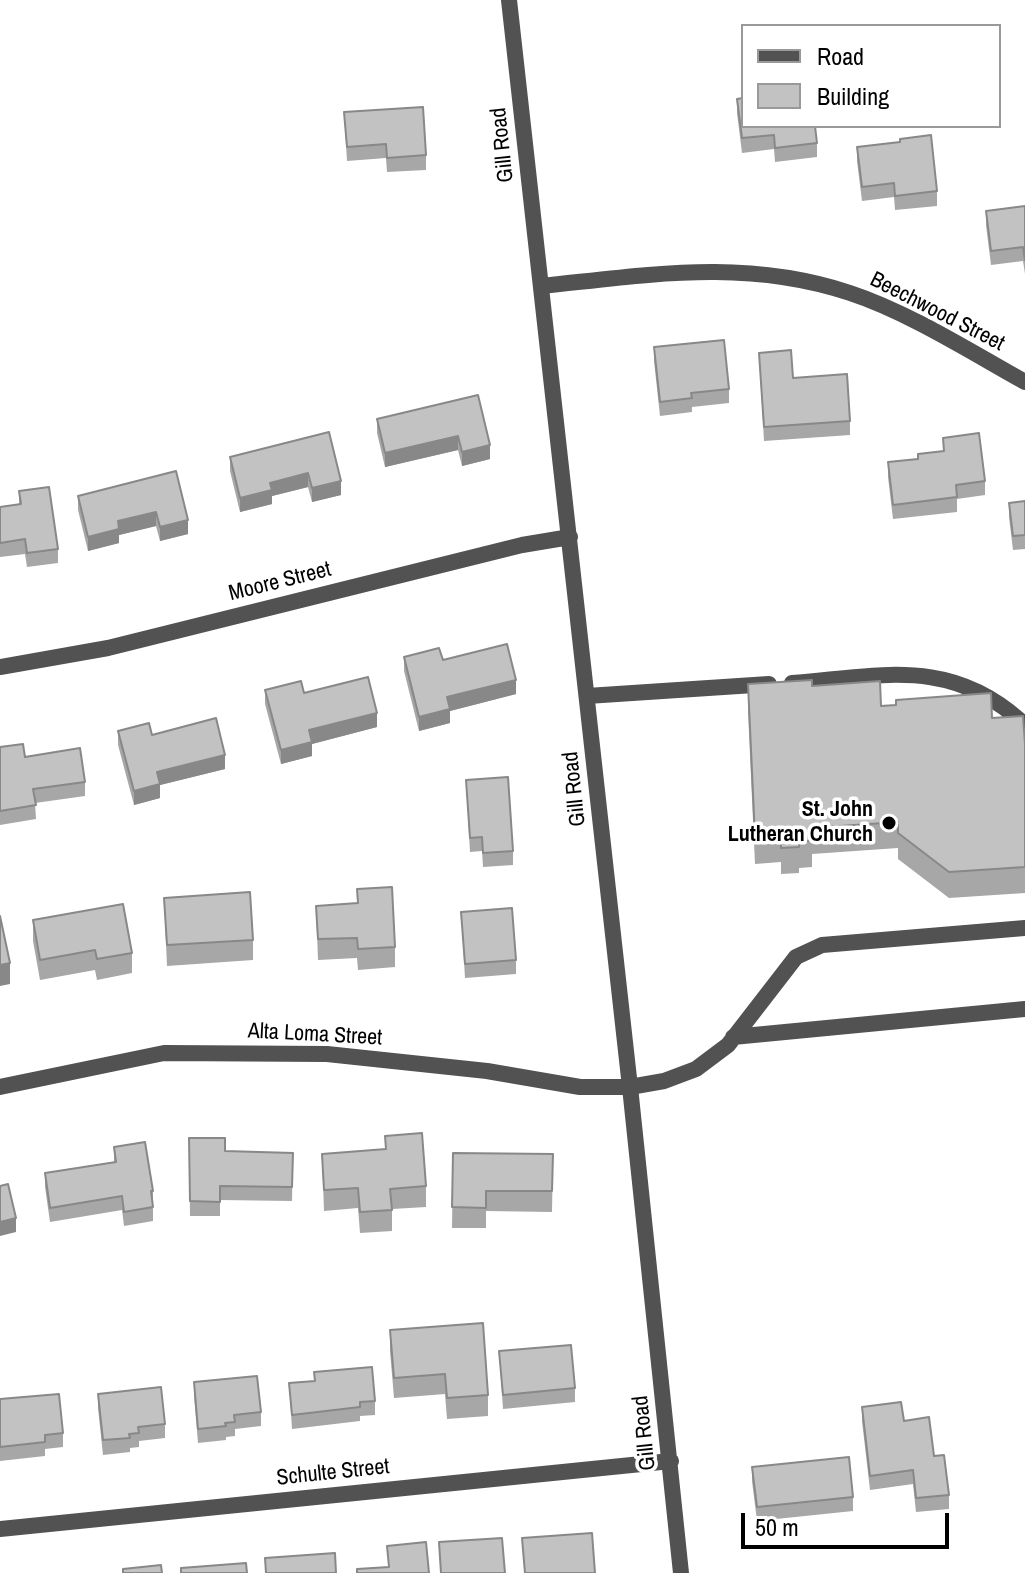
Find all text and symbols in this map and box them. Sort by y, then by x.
legend [741,24,1001,128]
text: Road [817,40,864,72]
text: Building [817,80,889,112]
street label: Gill Road [486,106,520,184]
street label: Beechwood Street [865,267,1009,357]
street label: Moore Street [226,557,334,607]
street label: Gill Road [558,750,592,828]
place label: St. John Lutheran Church [728,797,873,848]
marker: St. John Lutheran Church [880,814,898,832]
street label: Alta Loma Street [247,1018,383,1052]
street label: Gill Road [628,1394,662,1472]
street label: Schulte Street [275,1454,391,1492]
scale bar [745,1497,953,1547]
text: 50 m [755,1511,799,1543]

